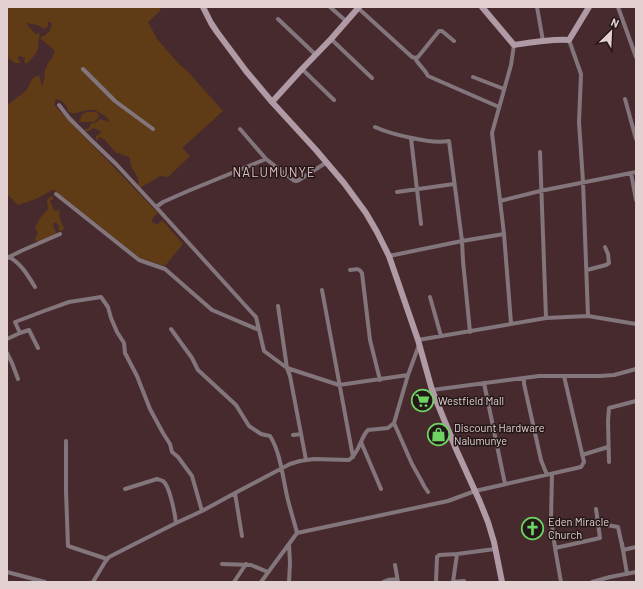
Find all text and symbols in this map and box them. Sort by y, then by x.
north arrow [591,12,631,52]
text: N [609,15,621,30]
district label: NALUMUNYE [232,164,316,180]
supermarket icon: Westfield Mall [410,388,436,414]
place label: Westfield Mall [438,394,504,407]
shop icon: Discount Hardware Nalumunye [426,421,452,447]
place label: Discount Hardware Nalumunye [454,421,545,447]
church icon: Eden Miracle Church [520,515,546,541]
place label: Eden Miracle Church [548,515,609,541]

